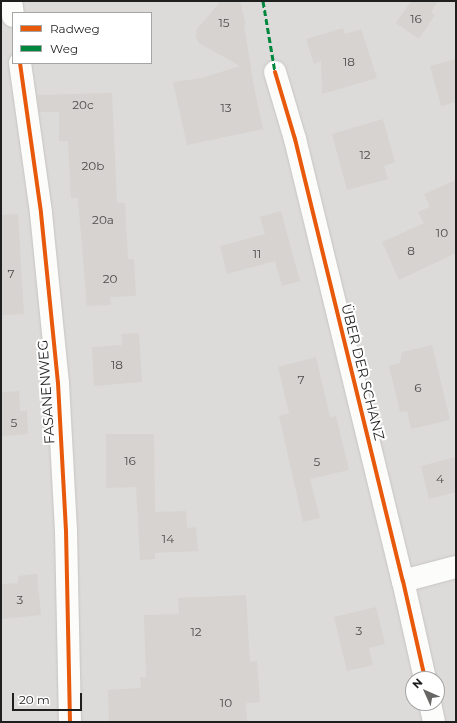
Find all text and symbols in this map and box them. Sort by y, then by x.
legend [12,12,152,64]
house number: 16 [410,12,422,26]
house number: 15 [218,16,230,30]
text: Radweg [50,21,100,36]
text: Weg [50,41,78,56]
house number: 18 [343,55,355,69]
house number: 20c [72,98,94,112]
house number: 13 [220,101,232,115]
house number: 12 [359,148,371,162]
house number: 20b [82,159,104,173]
house number: 20a [92,213,114,227]
house number: 10 [436,226,448,240]
house number: 8 [407,244,415,258]
house number: 11 [253,247,261,261]
house number: 7 [7,267,15,281]
house number: 20 [103,272,117,286]
street label: ÜBER DER SCHANZ [338,302,388,442]
street label: FASANENWEG [34,339,58,445]
house number: 18 [111,358,123,372]
house number: 7 [297,373,305,387]
house number: 6 [414,381,422,395]
house number: 5 [11,416,17,430]
house number: 16 [124,454,136,468]
house number: 5 [314,455,320,469]
house number: 4 [436,472,444,486]
house number: 14 [162,532,174,546]
house number: 3 [17,593,23,607]
house number: 3 [356,624,362,638]
house number: 12 [190,625,202,639]
north arrow [405,671,445,711]
text: N [409,675,425,691]
scale bar [14,685,84,711]
text: 20 m [19,692,50,707]
house number: 10 [220,696,232,710]

